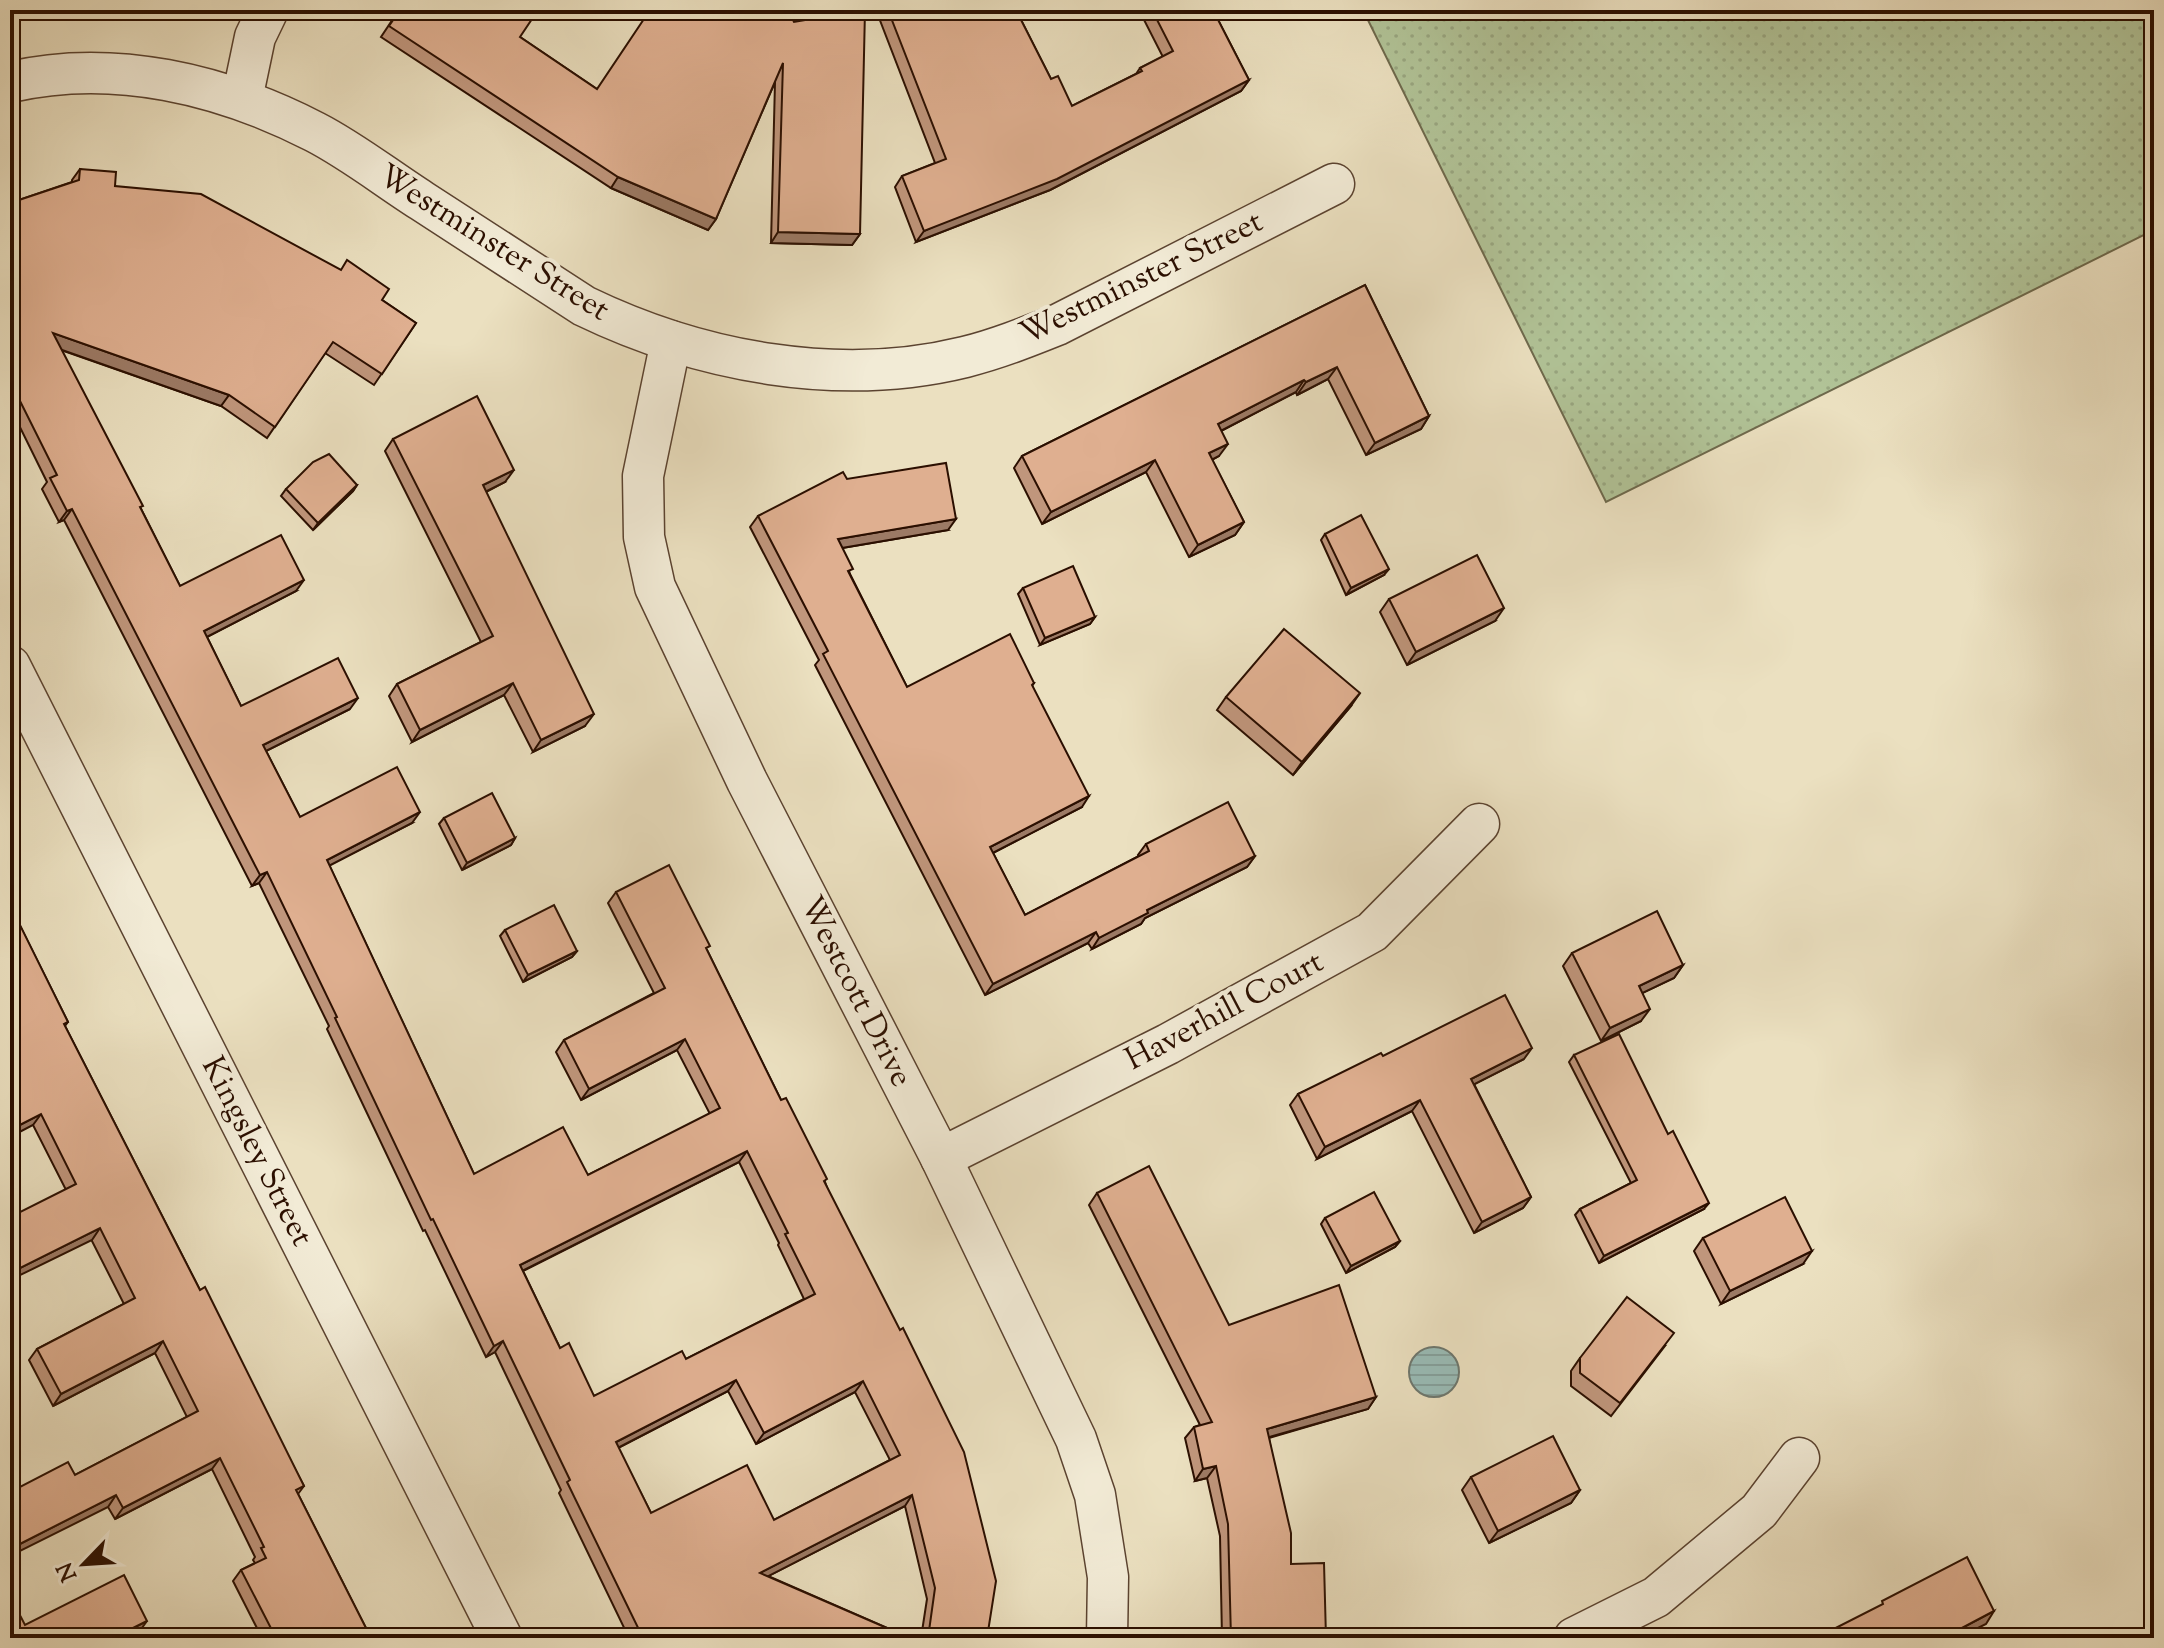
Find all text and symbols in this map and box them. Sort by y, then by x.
street label: Westminster Street [368,154,618,334]
street label: Westminster Street [1013,200,1271,358]
street label: Westcott Drive [787,889,923,1095]
street label: Haverhill Court [1118,940,1332,1084]
street label: Kingsley Street [188,1049,324,1255]
north arrow [44,1524,124,1604]
text: N [50,1556,87,1586]

